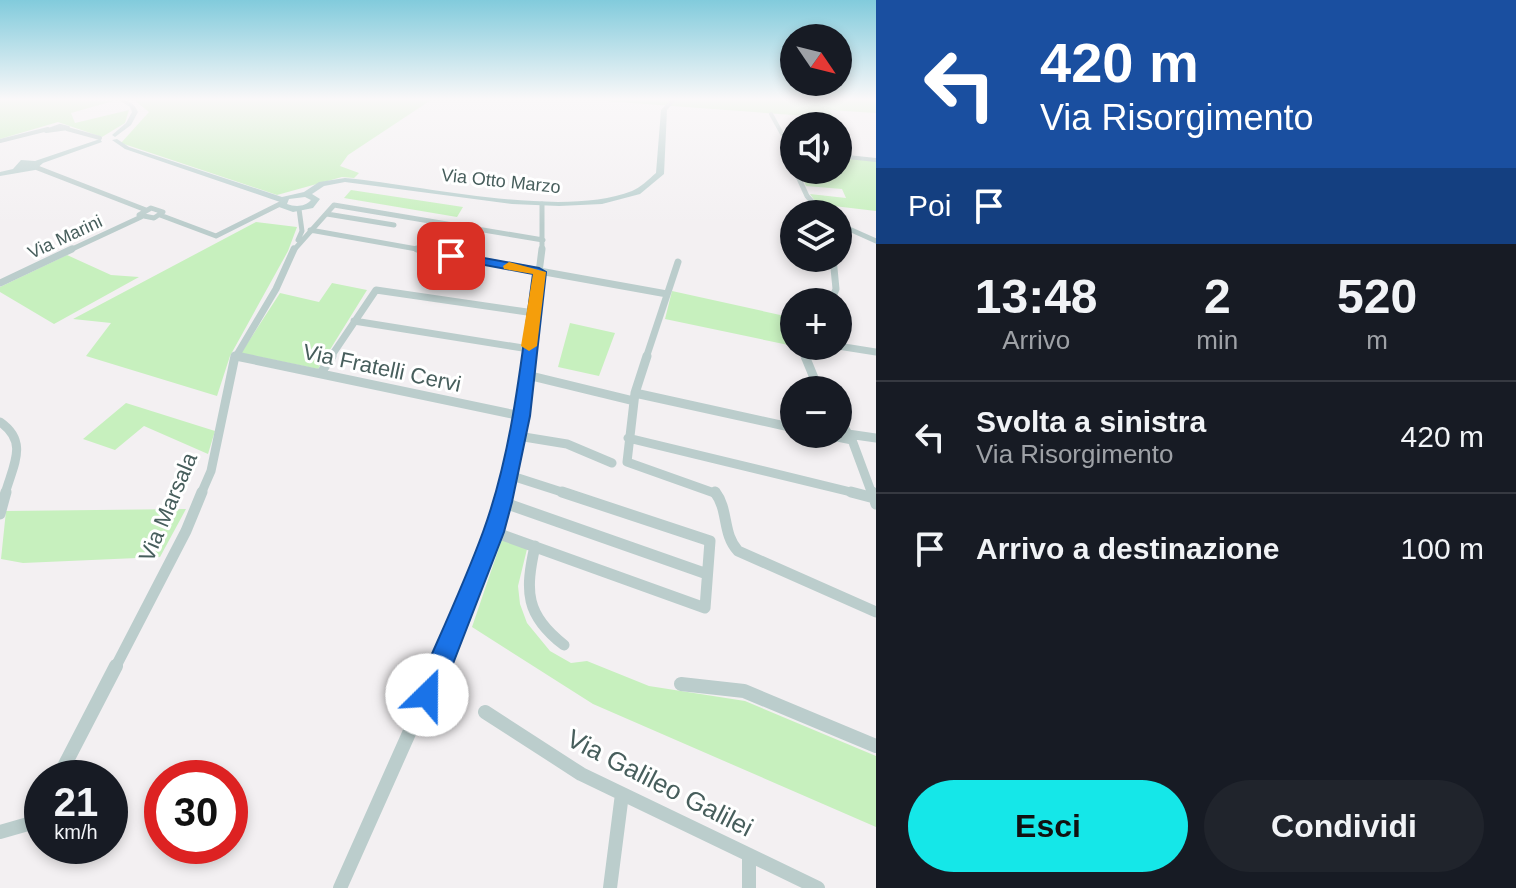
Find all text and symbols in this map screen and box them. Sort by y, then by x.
north arrow [780,24,852,96]
map controls [780,24,852,448]
text: 420 m [1040,31,1199,94]
icon: left [908,32,1012,136]
text: Via Risorgimento [1040,97,1313,138]
button: sound [780,112,852,184]
street label: Via Otto Marzo [440,165,562,197]
icon: arrive [967,184,1011,228]
text: Poi [908,189,951,222]
button: layers [780,200,852,272]
street label: Via Marini [25,211,105,263]
pin [417,222,485,290]
icon: arrive [429,234,473,278]
text: 13:48 [975,270,1098,323]
text: 2 [1204,270,1231,323]
text: 520 [1337,270,1417,323]
button: + [780,288,852,360]
text: Arrivo [1002,325,1070,355]
text: min [1196,325,1238,355]
text: m [1366,325,1388,355]
street label: Via Fratelli Cervi [301,339,463,397]
button: − [780,376,852,448]
text: Svolta a sinistra [976,405,1206,438]
icon: left [908,415,952,459]
text: 420 m [1401,420,1484,453]
text: Via Risorgimento [976,439,1174,469]
street label: Via Marsala [134,448,202,565]
icon: arrive [908,527,952,571]
text: Arrivo a destinazione [976,532,1279,565]
text: 100 m [1401,532,1484,565]
position arrow [385,653,469,737]
street label: Via Galileo Galilei [562,723,758,843]
speed limit sign: 30 [144,760,248,864]
text: 21 [54,780,98,824]
button: Esci [908,780,1188,872]
button: Condividi [1204,780,1484,872]
text: km/h [54,821,98,843]

